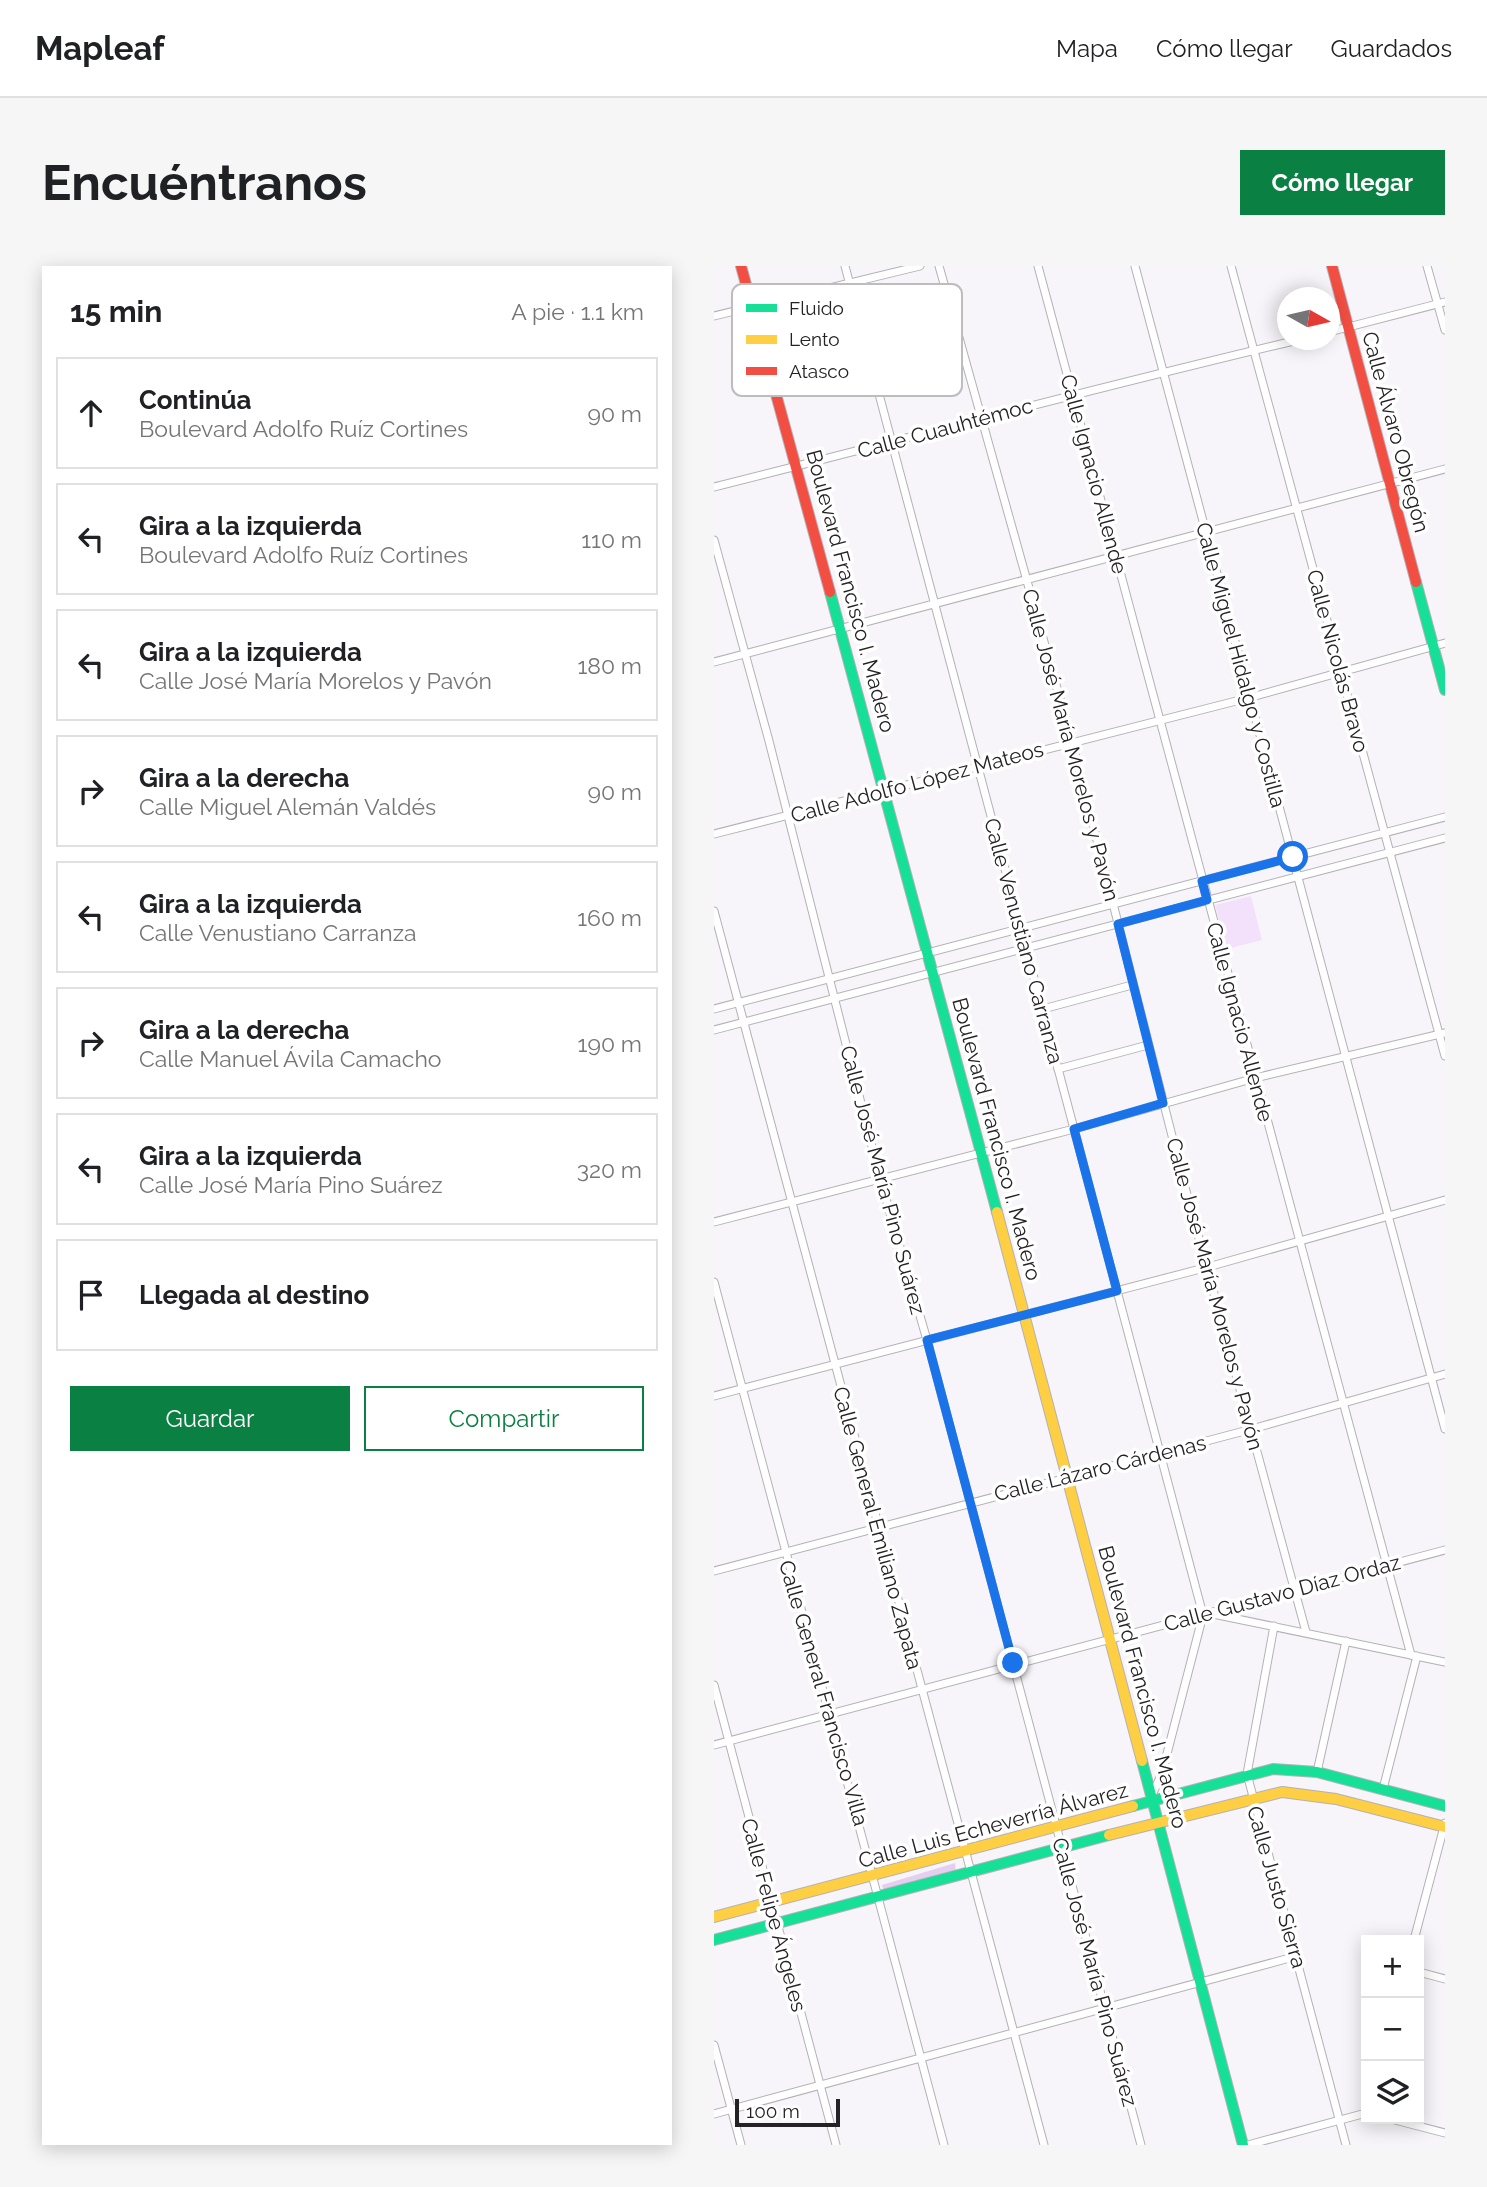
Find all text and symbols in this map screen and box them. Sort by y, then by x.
text: Mapleaf [35,29,165,68]
text: Mapa [1056,34,1118,63]
text: Cómo llegar [1156,34,1293,63]
text: Guardados [1331,34,1452,63]
button: Cómo llegar [1240,150,1445,215]
text: Encuéntranos [42,154,367,211]
legend [732,284,962,396]
north arrow [1277,287,1340,350]
text: 15 min [70,294,162,329]
text: Fluido [789,297,844,319]
text: A pie · 1.1 km [511,298,644,325]
text: Lento [789,328,840,350]
street label: Calle Álvaro Obregón [1357,329,1435,535]
text: Atasco [789,360,849,382]
street label: Calle Ignacio Allende [1055,371,1133,577]
text: Continúa [139,385,251,415]
street label: Calle Cuauhtémoc [855,393,1035,463]
icon: ahead [72,394,110,432]
text: 90 m [587,400,642,427]
text: Boulevard Adolfo Ruíz Cortines [139,415,468,442]
street label: Boulevard Francisco I. Madero [801,447,901,735]
text: Gira a la izquierda [139,511,362,541]
icon: left [72,520,110,558]
street label: Calle Miguel Hidalgo y Costilla [1191,520,1291,810]
text: 110 m [581,526,642,553]
text: Boulevard Adolfo Ruíz Cortines [139,541,468,568]
street label: Calle Nicolás Bravo [1302,567,1374,755]
street label: Calle José María Morelos y Pavón [1017,586,1125,904]
text: Gira a la izquierda [139,637,362,667]
icon: left [72,646,110,684]
text: 180 m [577,652,642,679]
text: Calle José María Morelos y Pavón [139,667,492,694]
street label: Calle Adolfo López Mateos [788,736,1046,828]
text: Gira a la derecha [139,763,349,793]
icon: right [72,772,110,810]
text: 90 m [587,778,642,805]
text: Calle Miguel Alemán Valdés [139,793,436,820]
street label: Calle Venustiano Carranza [979,815,1069,1067]
route start [1277,841,1308,872]
text: Gira a la izquierda [139,889,362,919]
icon: left [72,898,110,936]
text: 160 m [577,904,642,931]
text: Calle Venustiano Carranza [139,919,417,946]
street label: Calle Ignacio Allende [1201,919,1279,1125]
street label: Boulevard Francisco I. Madero [947,995,1047,1283]
text: Gira a la derecha [139,1015,349,1045]
icon: right [72,1024,110,1062]
text: 190 m [578,1030,642,1057]
street label: Calle José María Pino Suárez [835,1043,931,1317]
text: Calle Manuel Ávila Camacho [139,1045,442,1072]
street label: Calle José María Morelos y Pavón [1161,1135,1269,1453]
text: Gira a la izquierda [139,1141,362,1171]
icon: left [72,1150,110,1188]
text: 320 m [577,1156,642,1183]
text: Calle José María Pino Suárez [139,1171,442,1198]
icon: arrive [72,1276,110,1314]
text: Llegada al destino [139,1280,369,1310]
street label: Calle General Emiliano Zapata [828,1384,928,1672]
button: Guardar [70,1386,350,1451]
button: Compartir [364,1386,644,1451]
street label: Calle Lázaro Cárdenas [991,1430,1209,1506]
street label: Boulevard Francisco I. Madero [1093,1543,1193,1831]
street label: Calle Gustavo Díaz Ordaz [1161,1549,1403,1637]
street label: Calle General Francisco Villa [774,1557,874,1829]
route end [997,1647,1028,1678]
street label: Calle Luis Echeverría Álvarez [855,1777,1131,1873]
street label: Calle Justo Sierra [1242,1803,1312,1971]
street label: Calle Felipe Ángeles [736,1816,812,2014]
street label: Calle José María Pino Suárez [1047,1835,1143,2109]
map controls [1361,1935,1424,2124]
button: + [1361,1935,1424,1998]
button: − [1361,1998,1424,2061]
button: layers [1361,2061,1424,2124]
scale bar [735,2096,840,2128]
text: 100 m [746,2100,800,2122]

